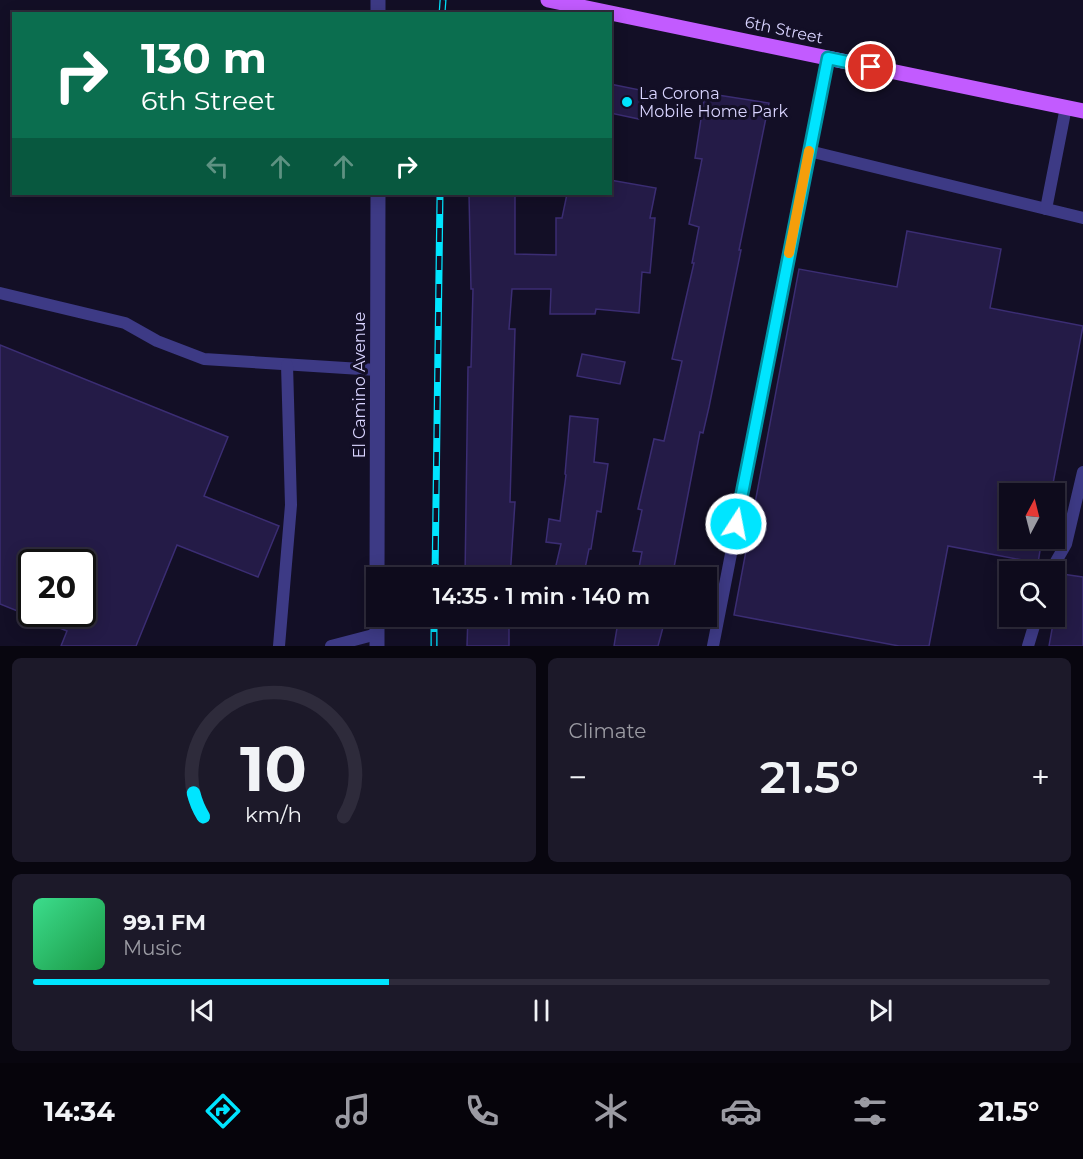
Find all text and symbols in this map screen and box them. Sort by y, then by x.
street label: 6th Street [743,12,825,48]
text: 130 m [141,32,267,84]
icon: right [42,36,120,114]
pin [845,41,896,92]
icon: arrive [854,50,887,83]
text: 6th Street [141,84,275,117]
place label: La Corona Mobile Home Park [639,84,788,121]
marker: La Corona Mobile Home Park [620,95,634,109]
icon: left [201,150,234,183]
icon: ahead [264,150,297,183]
icon: ahead [327,150,360,183]
icon: right [390,150,423,183]
street label: El Camino Avenue [350,312,369,458]
north arrow [999,483,1065,549]
map controls [999,483,1065,627]
position arrow [704,492,768,556]
speed limit sign: 20 [18,549,96,627]
button: search [999,561,1065,627]
text: 14:35 · 1 min · 140 m [433,583,650,610]
text: Climate [569,719,646,743]
text: 10 [240,731,307,807]
text: 21.5° [760,749,859,804]
text: − [569,757,587,797]
text: + [1031,757,1050,797]
text: km/h [245,801,302,827]
text: 99.1 FM [123,909,206,936]
text: Music [123,936,182,960]
icon: previous [186,994,219,1027]
icon: pause [525,994,558,1027]
icon: next [864,994,897,1027]
icon: directions [202,1090,244,1132]
icon: music [332,1090,374,1132]
icon: phone [461,1090,503,1132]
icon: climate [590,1090,632,1132]
icon: car [720,1090,762,1132]
icon: filters [849,1090,891,1132]
text: 14:34 [44,1095,115,1128]
text: 21.5° [979,1095,1039,1128]

